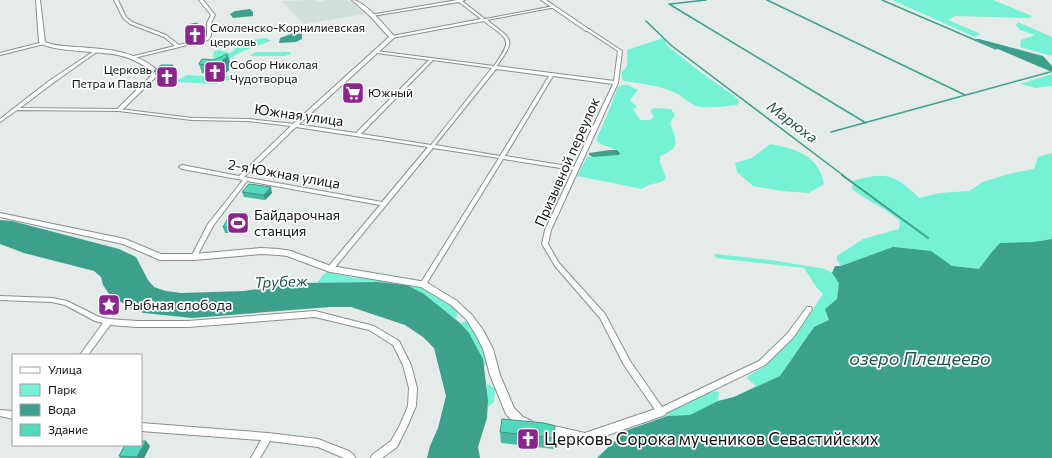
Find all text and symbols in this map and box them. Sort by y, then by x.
place label: Смоленско-Корнилиевская церковь [210,20,365,48]
church icon: Смоленско-Корнилиевская церковь [182,22,208,48]
place label: Собор Николая Чудотворца [230,57,318,85]
church icon: Собор Николая Чудотворца [202,59,228,85]
place label: Церковь Петра и Павла [72,62,152,90]
church icon: Церковь Петра и Павла [154,64,180,90]
supermarket icon: Южный [340,80,366,106]
place label: Южный [368,85,413,99]
street label: Призывной переулок [530,94,603,229]
water label: Марюха [764,96,822,146]
street label: Южная улица [253,100,345,129]
street label: 2-я Южная улица [227,155,341,192]
place label: Байдарочная станция [254,206,340,239]
sports icon: Байдарочная станция [225,210,251,236]
water label: Трубеж [254,271,309,291]
place icon: Рыбная слобода [96,292,122,318]
place label: Рыбная слобода [124,296,232,313]
water label: озеро Плещеево [849,347,991,369]
legend [12,354,142,446]
text: Улица [48,362,82,376]
text: Парк [48,382,77,396]
text: Вода [48,402,76,416]
text: Здание [48,422,88,436]
church icon: Церковь Сорока мучеников Севастийских [515,426,541,452]
place label: Церковь Сорока мучеников Севастийских [544,428,879,449]

